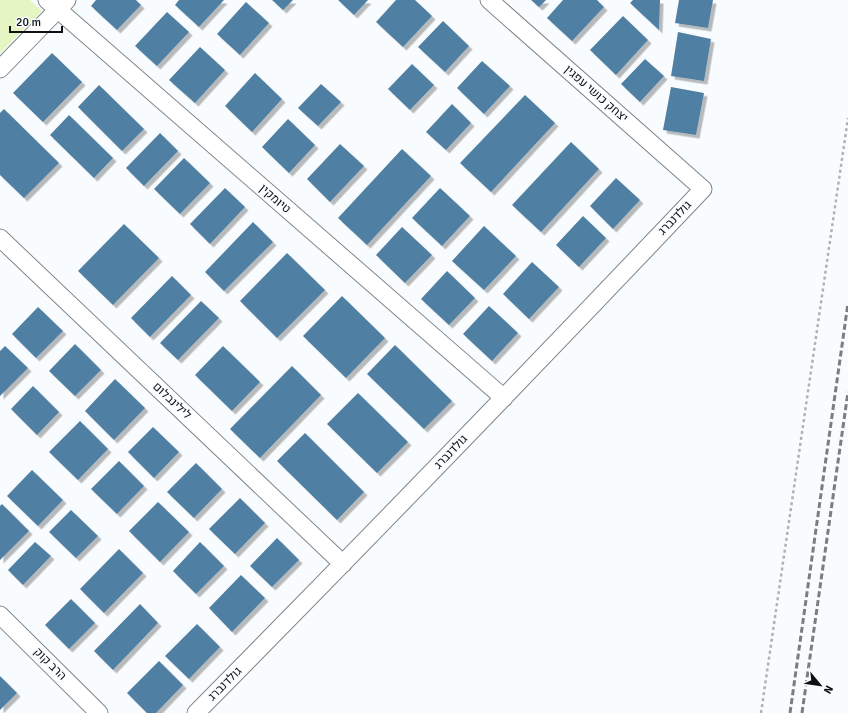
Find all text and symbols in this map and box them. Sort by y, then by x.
scale bar [10,8,62,34]
text: 20 m [16,15,41,30]
street label: יצחק כושי עפגין [561,62,631,126]
street label: טיומקין [256,181,294,217]
street label: גולדנברג [655,197,695,238]
street label: לילינבלום [149,379,195,423]
street label: גולדנברג [431,431,471,472]
street label: הרב קוק [30,644,70,684]
street label: גולדנברג [205,664,245,704]
north arrow [800,665,840,705]
text: N [821,683,836,696]

